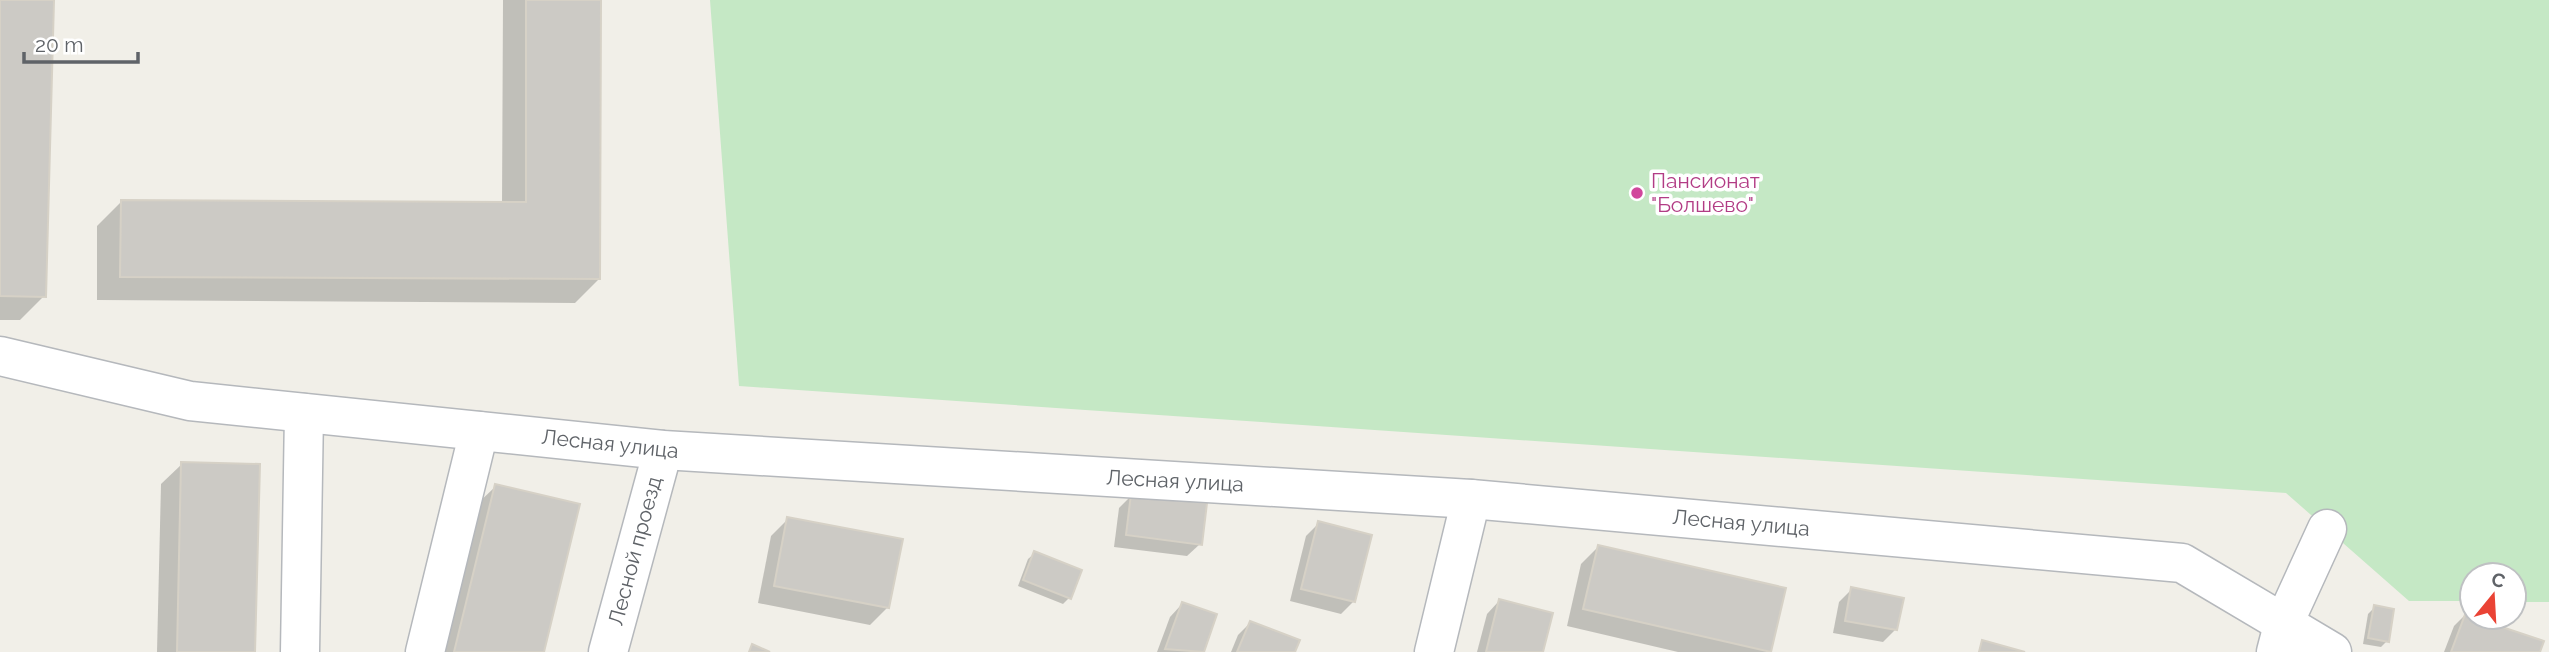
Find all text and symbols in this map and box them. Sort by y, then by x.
scale bar [24,21,138,65]
text: 20 m [35,32,83,57]
place label: Пансионат "Болшево" [1651,168,1760,217]
marker: Пансионат "Болшево" [1629,185,1645,201]
street label: Лесная улица [540,424,680,463]
street label: Лесная улица [1106,464,1245,497]
street label: Лесной проезд [603,474,666,628]
street label: Лесная улица [1671,504,1811,541]
north arrow [2458,561,2528,631]
text: С [2489,567,2508,592]

